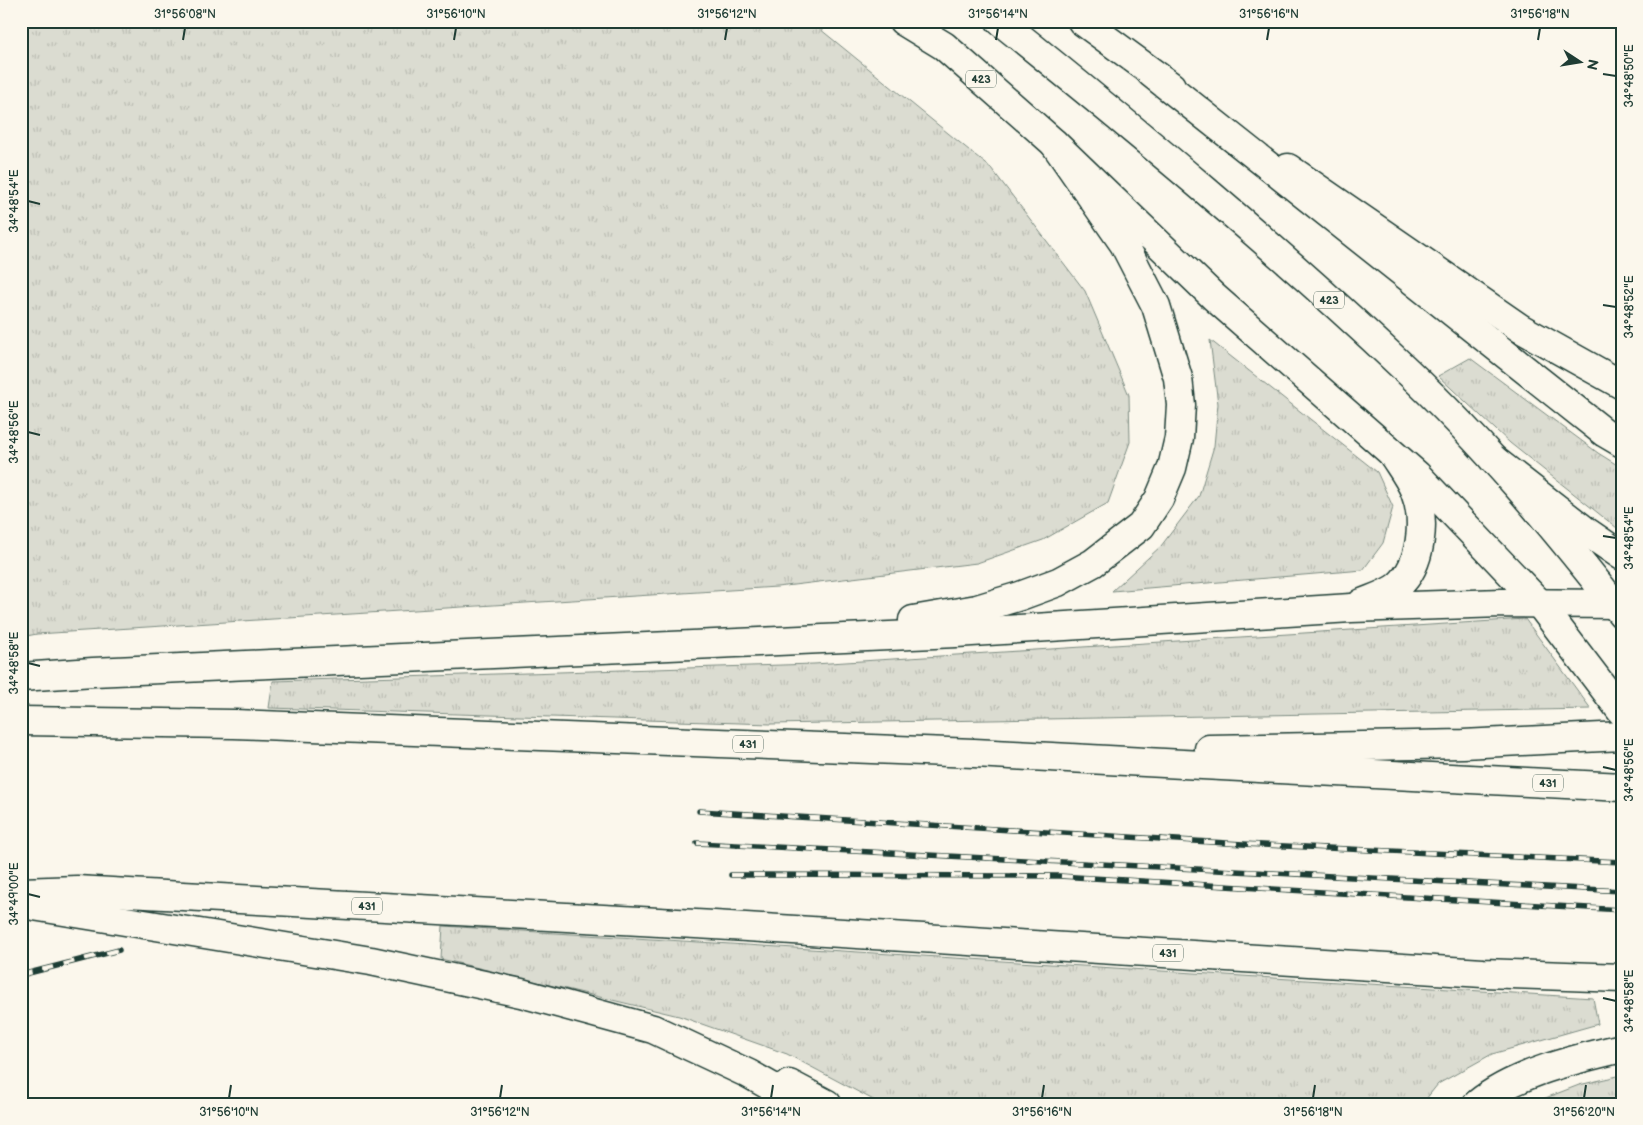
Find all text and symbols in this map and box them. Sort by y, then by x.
text: 31°56'08"N [154,7,216,22]
text: 31°56'10"N [426,7,486,22]
text: 31°56'12"N [697,7,757,22]
text: 31°56'14"N [968,7,1028,22]
text: 31°56'16"N [1239,7,1299,22]
text: 31°56'18"N [1510,7,1570,22]
north arrow [1556,38,1606,88]
text: 34°48'50"E [1622,44,1637,108]
text: N [1583,58,1602,72]
road number: 423 [966,70,996,88]
text: 34°48'54"E [7,169,22,233]
text: 34°48'52"E [1622,275,1637,339]
road number: 423 [1314,292,1344,308]
text: 34°48'56"E [7,400,22,464]
text: 34°48'54"E [1622,506,1637,570]
text: 34°48'58"E [7,631,22,695]
road number: 431 [733,736,763,752]
text: 34°48'56"E [1622,738,1637,802]
road number: 431 [1533,774,1563,791]
text: 34°49'00"E [7,862,22,926]
road number: 431 [352,898,382,914]
road number: 431 [1153,944,1183,961]
text: 34°48'58"E [1622,969,1637,1033]
text: 31°56'10"N [199,1105,259,1120]
text: 31°56'12"N [470,1105,530,1120]
text: 31°56'14"N [741,1105,801,1120]
text: 31°56'16"N [1012,1105,1072,1120]
text: 31°56'18"N [1283,1105,1343,1120]
text: 31°56'20"N [1553,1105,1615,1120]

